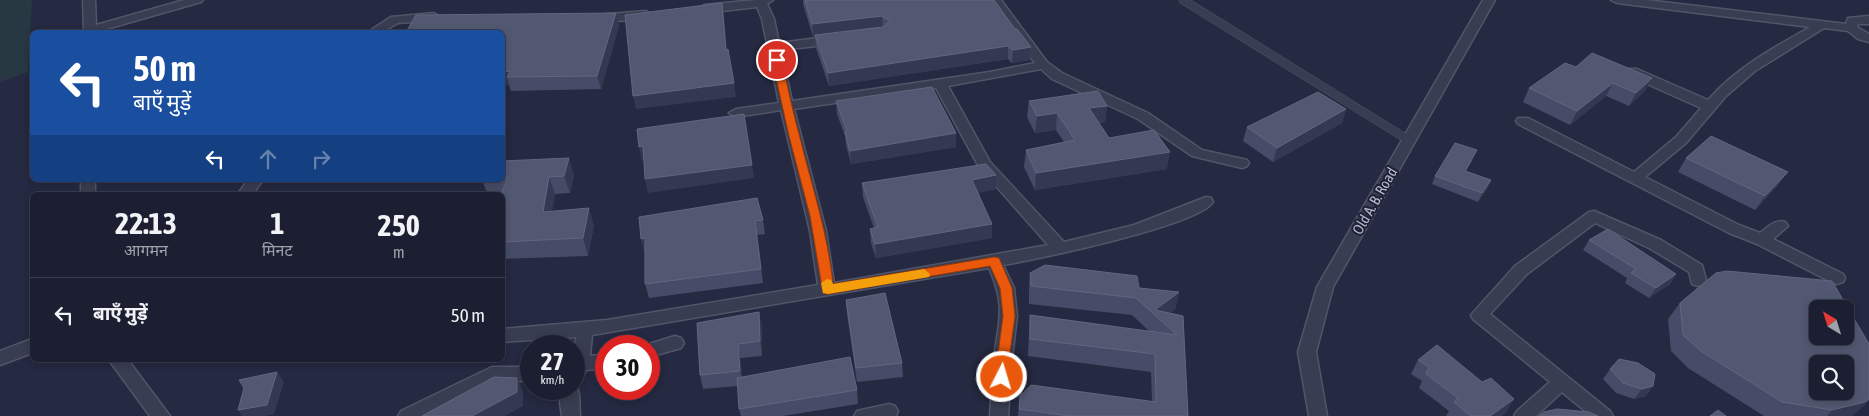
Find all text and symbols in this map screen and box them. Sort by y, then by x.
pin [756,39,798,81]
icon: arrive [763,46,791,74]
text: 50 m [133,48,196,88]
icon: left [50,50,115,115]
text: बाएँ मुड़ें [133,89,191,115]
icon: left [201,145,229,173]
icon: ahead [254,145,282,173]
icon: right [307,145,335,173]
street label: Old A. B. Road [1349,164,1401,237]
text: 22:13 [115,206,177,240]
text: 1 [270,206,284,240]
text: 250 [378,208,420,242]
text: आगमन [124,241,168,259]
text: मिनट [262,241,293,259]
text: m [393,243,405,261]
north arrow [1809,300,1854,345]
map controls [1809,300,1854,400]
icon: left [50,301,78,329]
text: बाएँ मुड़ें [93,302,148,324]
text: 50 m [451,304,485,326]
speed limit sign: 30 [595,335,660,400]
text: 27 [541,347,564,375]
position arrow [975,350,1027,402]
button: search [1809,355,1854,400]
text: km/h [541,373,564,387]

